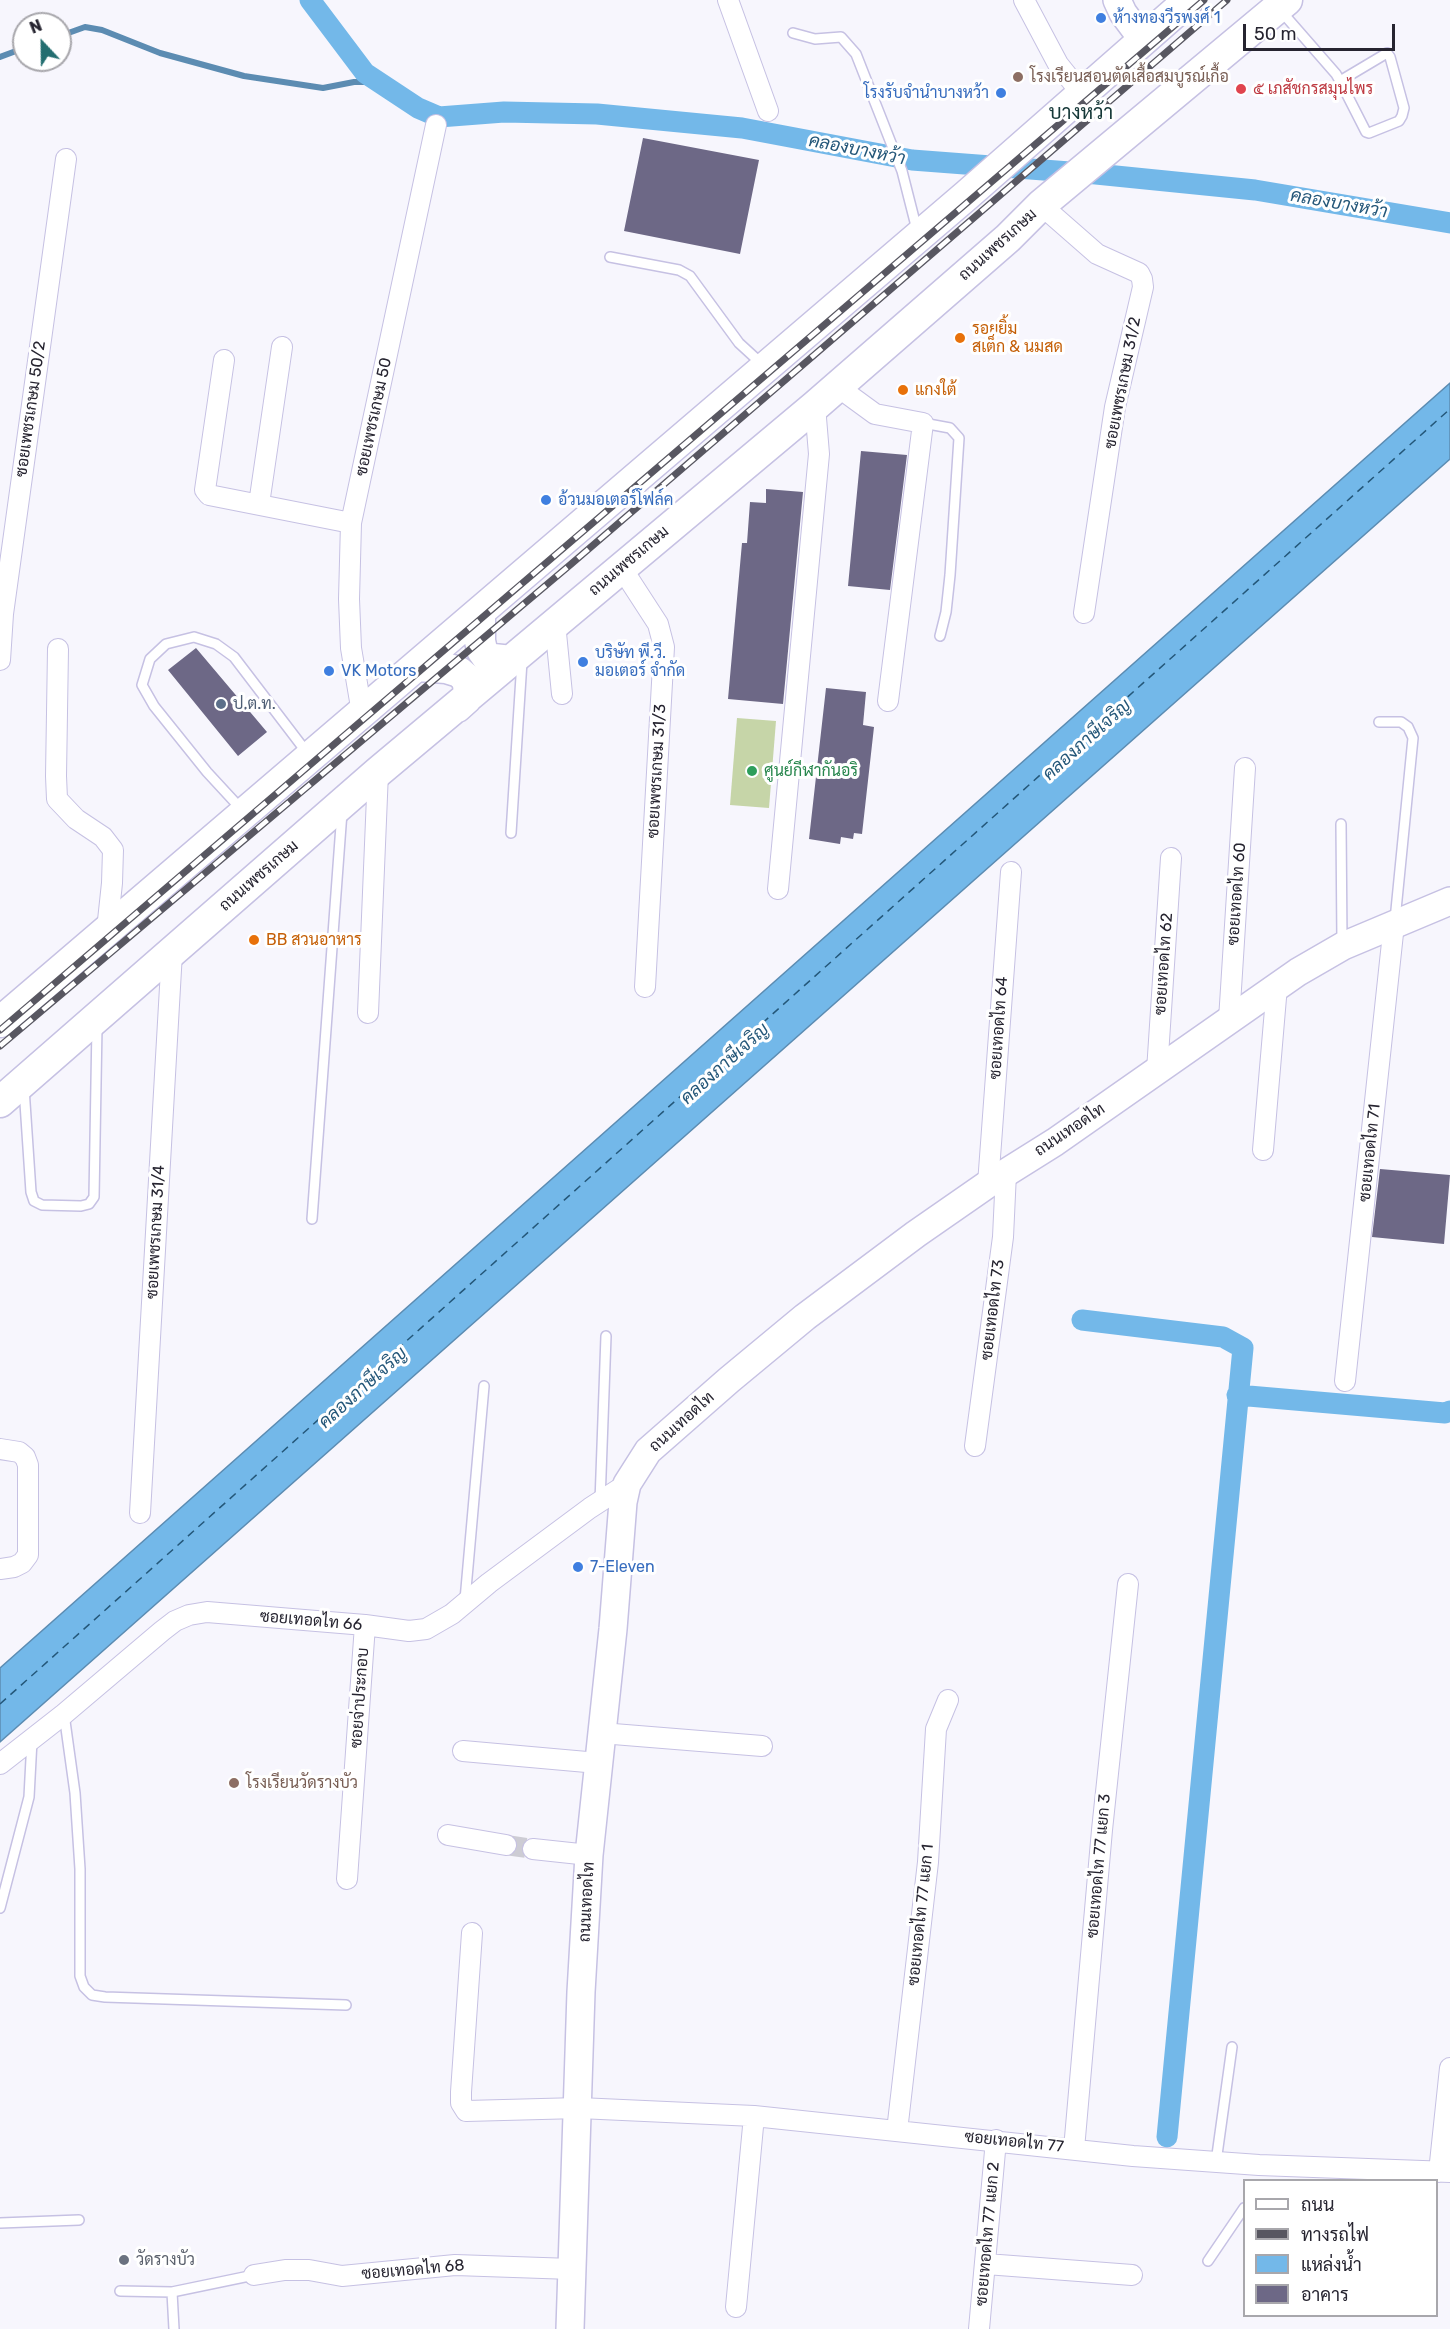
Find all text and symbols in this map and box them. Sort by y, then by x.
place label: ห้างทองวีรพงศ์ 1 [1113,8,1220,28]
marker: ห้างทองวีรพงศ์ 1 [1094,11,1108,25]
north arrow [12,12,72,72]
scale bar [1246,12,1398,50]
text: N [27,16,45,38]
text: 50 m [1254,23,1297,45]
place label: โรงเรียนสอนตัดเสื้อสมบูรณ์เกื้อ [1030,67,1229,87]
marker: โรงเรียนสอนตัดเสื้อสมบูรณ์เกื้อ [1011,70,1025,84]
place label: ๕ เภสัชกรสมุนไพร [1253,79,1373,99]
marker: ๕ เภสัชกรสมุนไพร [1234,82,1248,96]
place label: โรงรับจำนำบางหว้า [864,83,989,103]
marker: โรงรับจำนำบางหว้า [994,86,1008,100]
district label: บางหว้า [1049,101,1113,125]
water label: คลองบางหว้า [807,130,907,170]
water label: คลองบางหว้า [1289,185,1389,223]
street label: ถนนเพชรเกษม [955,205,1041,285]
street label: ซอยเพชรเกษม 31/2 [1101,315,1145,451]
place label: รอยยิ้ม สเต็ก & นมสด [972,319,1063,357]
marker: รอยยิ้ม สเต็ก & นมสด [953,331,967,345]
street label: ซอยเพชรเกษม 50/2 [12,340,50,478]
street label: ซอยเพชรเกษม 50 [352,356,396,478]
place label: แกงใต้ [915,380,957,400]
marker: แกงใต้ [896,383,910,397]
place label: อ้วนมอเตอร์โฟล์ค [558,490,673,510]
marker: อ้วนมอเตอร์โฟล์ค [539,493,553,507]
street label: ถนนเพชรเกษม [585,522,673,600]
place label: บริษัท พี.วี. มอเตอร์ จำกัด [595,643,685,681]
marker: บริษัท พี.วี. มอเตอร์ จำกัด [576,655,590,669]
place label: VK Motors [341,661,417,681]
marker: VK Motors [322,664,336,678]
place label: ป.ต.ท. [233,694,276,714]
water label: คลองภาษีเจริญ [1038,695,1136,785]
marker: ป.ต.ท. [214,697,228,711]
street label: ซอยเพชรเกษม 31/3 [644,703,670,839]
place label: ศูนย์กีฬากันอริ [764,761,858,781]
marker: ศูนย์กีฬากันอริ [745,764,759,778]
street label: ถนนเพชรเกษม [216,836,302,916]
street label: ซอยเทอดไท 60 [1224,842,1250,946]
street label: ซอยเทอดไท 62 [1151,912,1177,1016]
place label: BB สวนอาหาร [266,930,362,950]
marker: BB สวนอาหาร [247,933,261,947]
street label: ซอยเทอดไท 64 [986,976,1012,1080]
water label: คลองภาษีเจริญ [676,1019,774,1109]
street label: ถนนเทอดไท [1031,1099,1109,1161]
street label: ซอยเทอดไท 71 [1355,1103,1385,1203]
street label: ซอยเพชรเกษม 31/4 [143,1165,169,1299]
street label: ซอยเทอดไท 73 [977,1259,1009,1361]
water label: คลองภาษีเจริญ [314,1343,412,1433]
street label: ถนนเทอดไท [646,1388,718,1456]
place label: 7-Eleven [590,1557,655,1577]
marker: 7-Eleven [571,1560,585,1574]
street label: ซอยเทอดไท 66 [259,1607,363,1635]
street label: ซอยจ่าประกอบ [347,1647,373,1749]
place label: โรงเรียนวัดรางบัว [246,1773,358,1793]
marker: โรงเรียนวัดรางบัว [227,1776,241,1790]
street label: ซอยเทอดไท 77 แยก 3 [1083,1793,1115,1939]
street label: ซอยเทอดไท 77 แยก 1 [904,1843,938,1987]
street label: ถนนเทอดไท [575,1861,599,1943]
street label: ซอยเทอดไท 77 [963,2127,1065,2157]
street label: ซอยเทอดไท 77 แยก 2 [972,2161,1004,2307]
legend [1243,2179,1438,2317]
text: ถนน [1301,2194,1334,2216]
text: ทางรถไฟ [1301,2224,1369,2246]
place label: วัดรางบัว [136,2250,195,2270]
marker: วัดรางบัว [117,2253,131,2267]
text: แหล่งน้ำ [1301,2254,1362,2276]
street label: ซอยเทอดไท 68 [361,2256,465,2284]
text: อาคาร [1301,2284,1349,2306]

